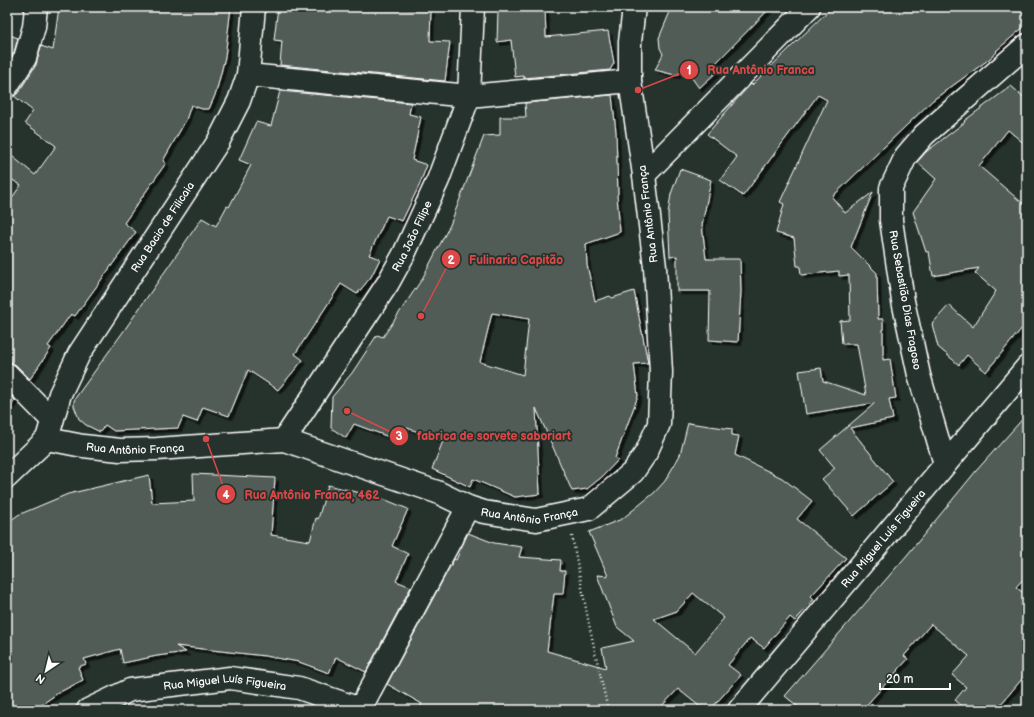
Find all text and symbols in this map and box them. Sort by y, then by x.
callout: Rua Antônio Franca [679,58,823,82]
text: 1 [686,63,692,78]
text: Rua Antônio Franca [707,63,815,78]
street label: Rua Antônio França [636,165,660,263]
street label: Rua Bacio de Filicaia [128,179,197,275]
street label: Rua João Filipe [389,198,434,274]
street label: Rua Sebastião Dias Fragoso [886,229,924,371]
callout: Fulinaria Capitão [441,247,572,271]
text: 2 [447,253,455,268]
text: Fulinaria Capitão [469,253,563,268]
callout: fabrica de sorvete saboriart [389,424,579,448]
text: 3 [395,429,403,444]
text: fabrica de sorvete saboriart [417,429,571,444]
street label: Rua Antônio França [85,440,185,457]
callout: Rua Antônio Franca, 462 [216,482,387,506]
street label: Rua Miguel Luís Figueira [838,487,928,590]
text: 4 [222,488,230,503]
text: Rua Antônio Franca, 462 [245,488,380,503]
street label: Rua Antônio França [480,505,579,527]
north arrow [26,651,66,691]
scale bar [880,665,950,691]
text: N [33,671,48,686]
street label: Rua Miguel Luís Figueira [162,671,287,693]
text: 20 m [886,672,913,687]

